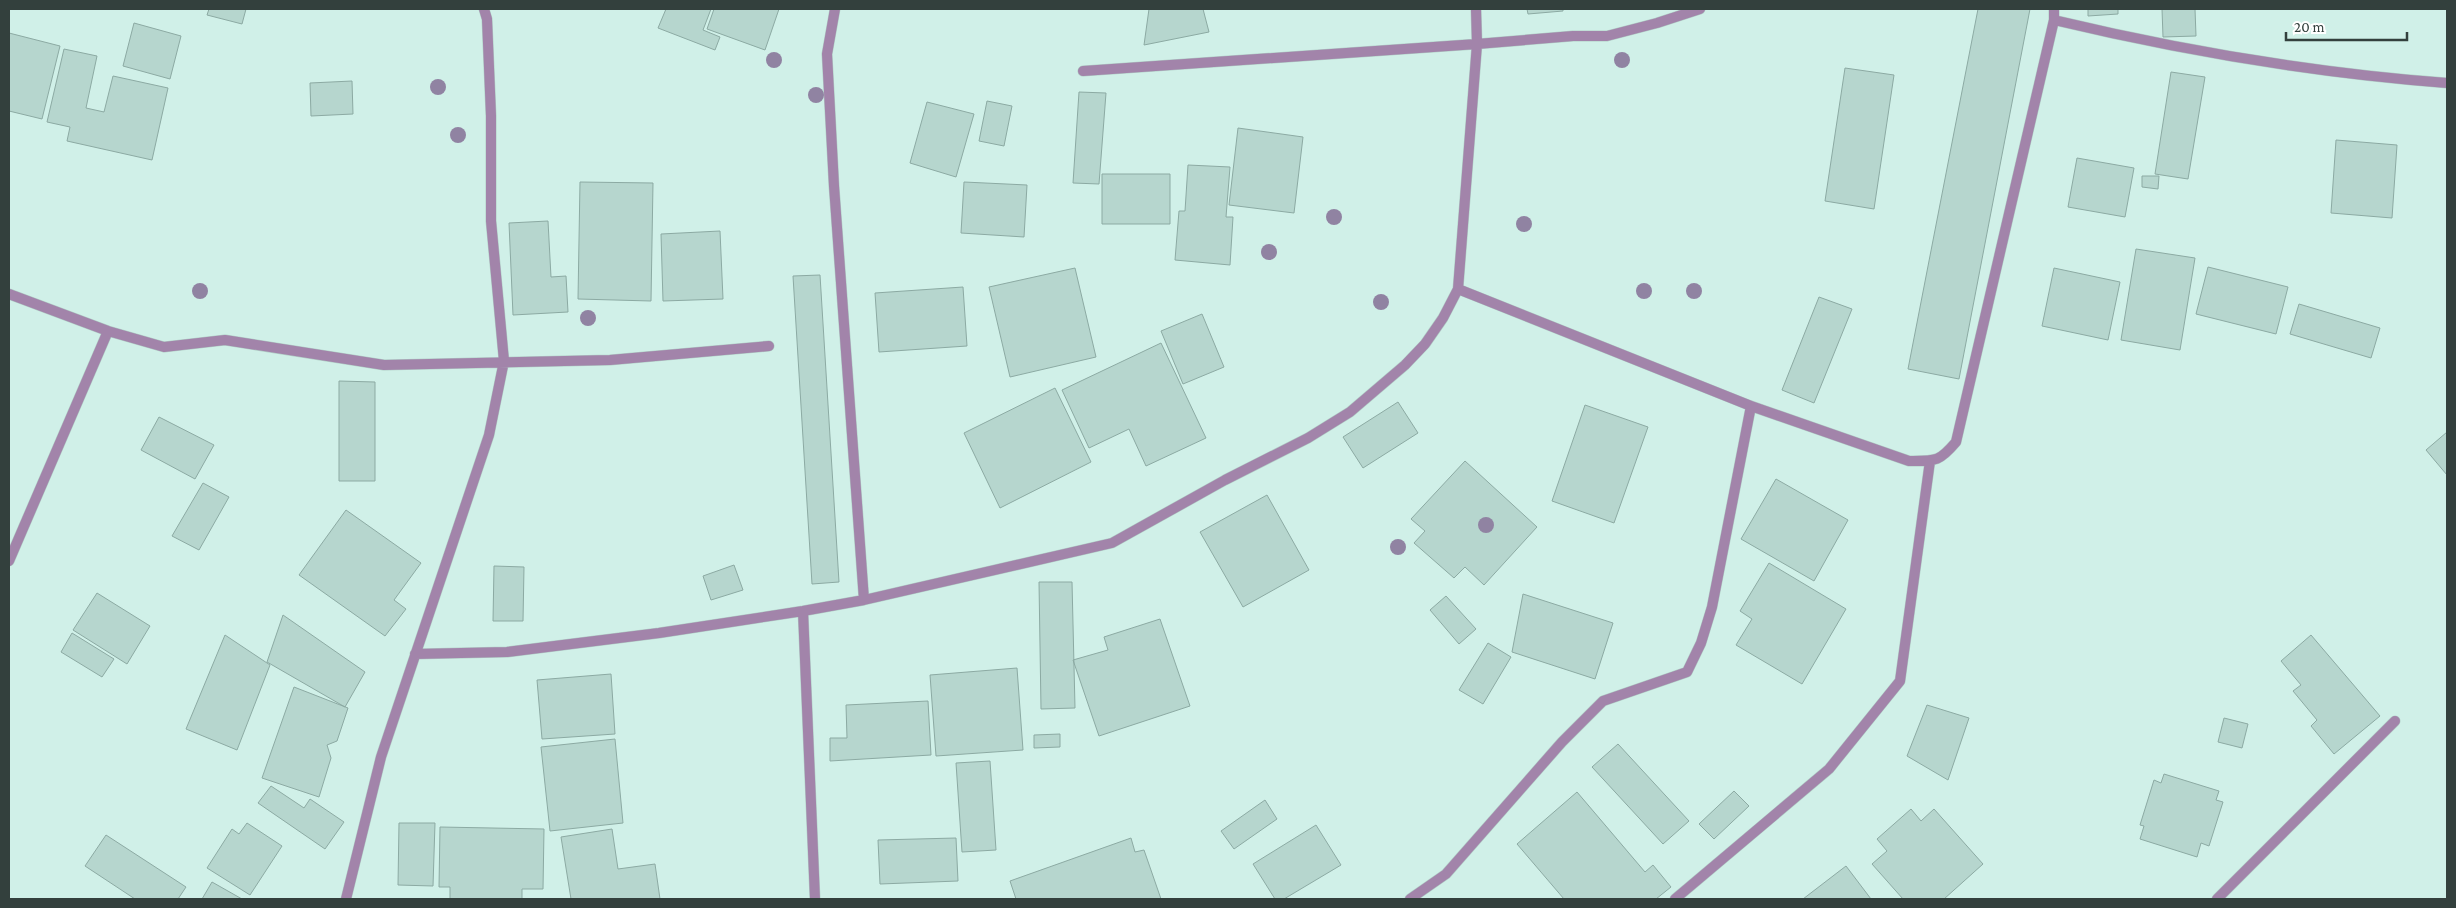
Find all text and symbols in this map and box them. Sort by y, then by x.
scale bar [2286,10,2407,42]
text: 20 m [2294,19,2325,35]

